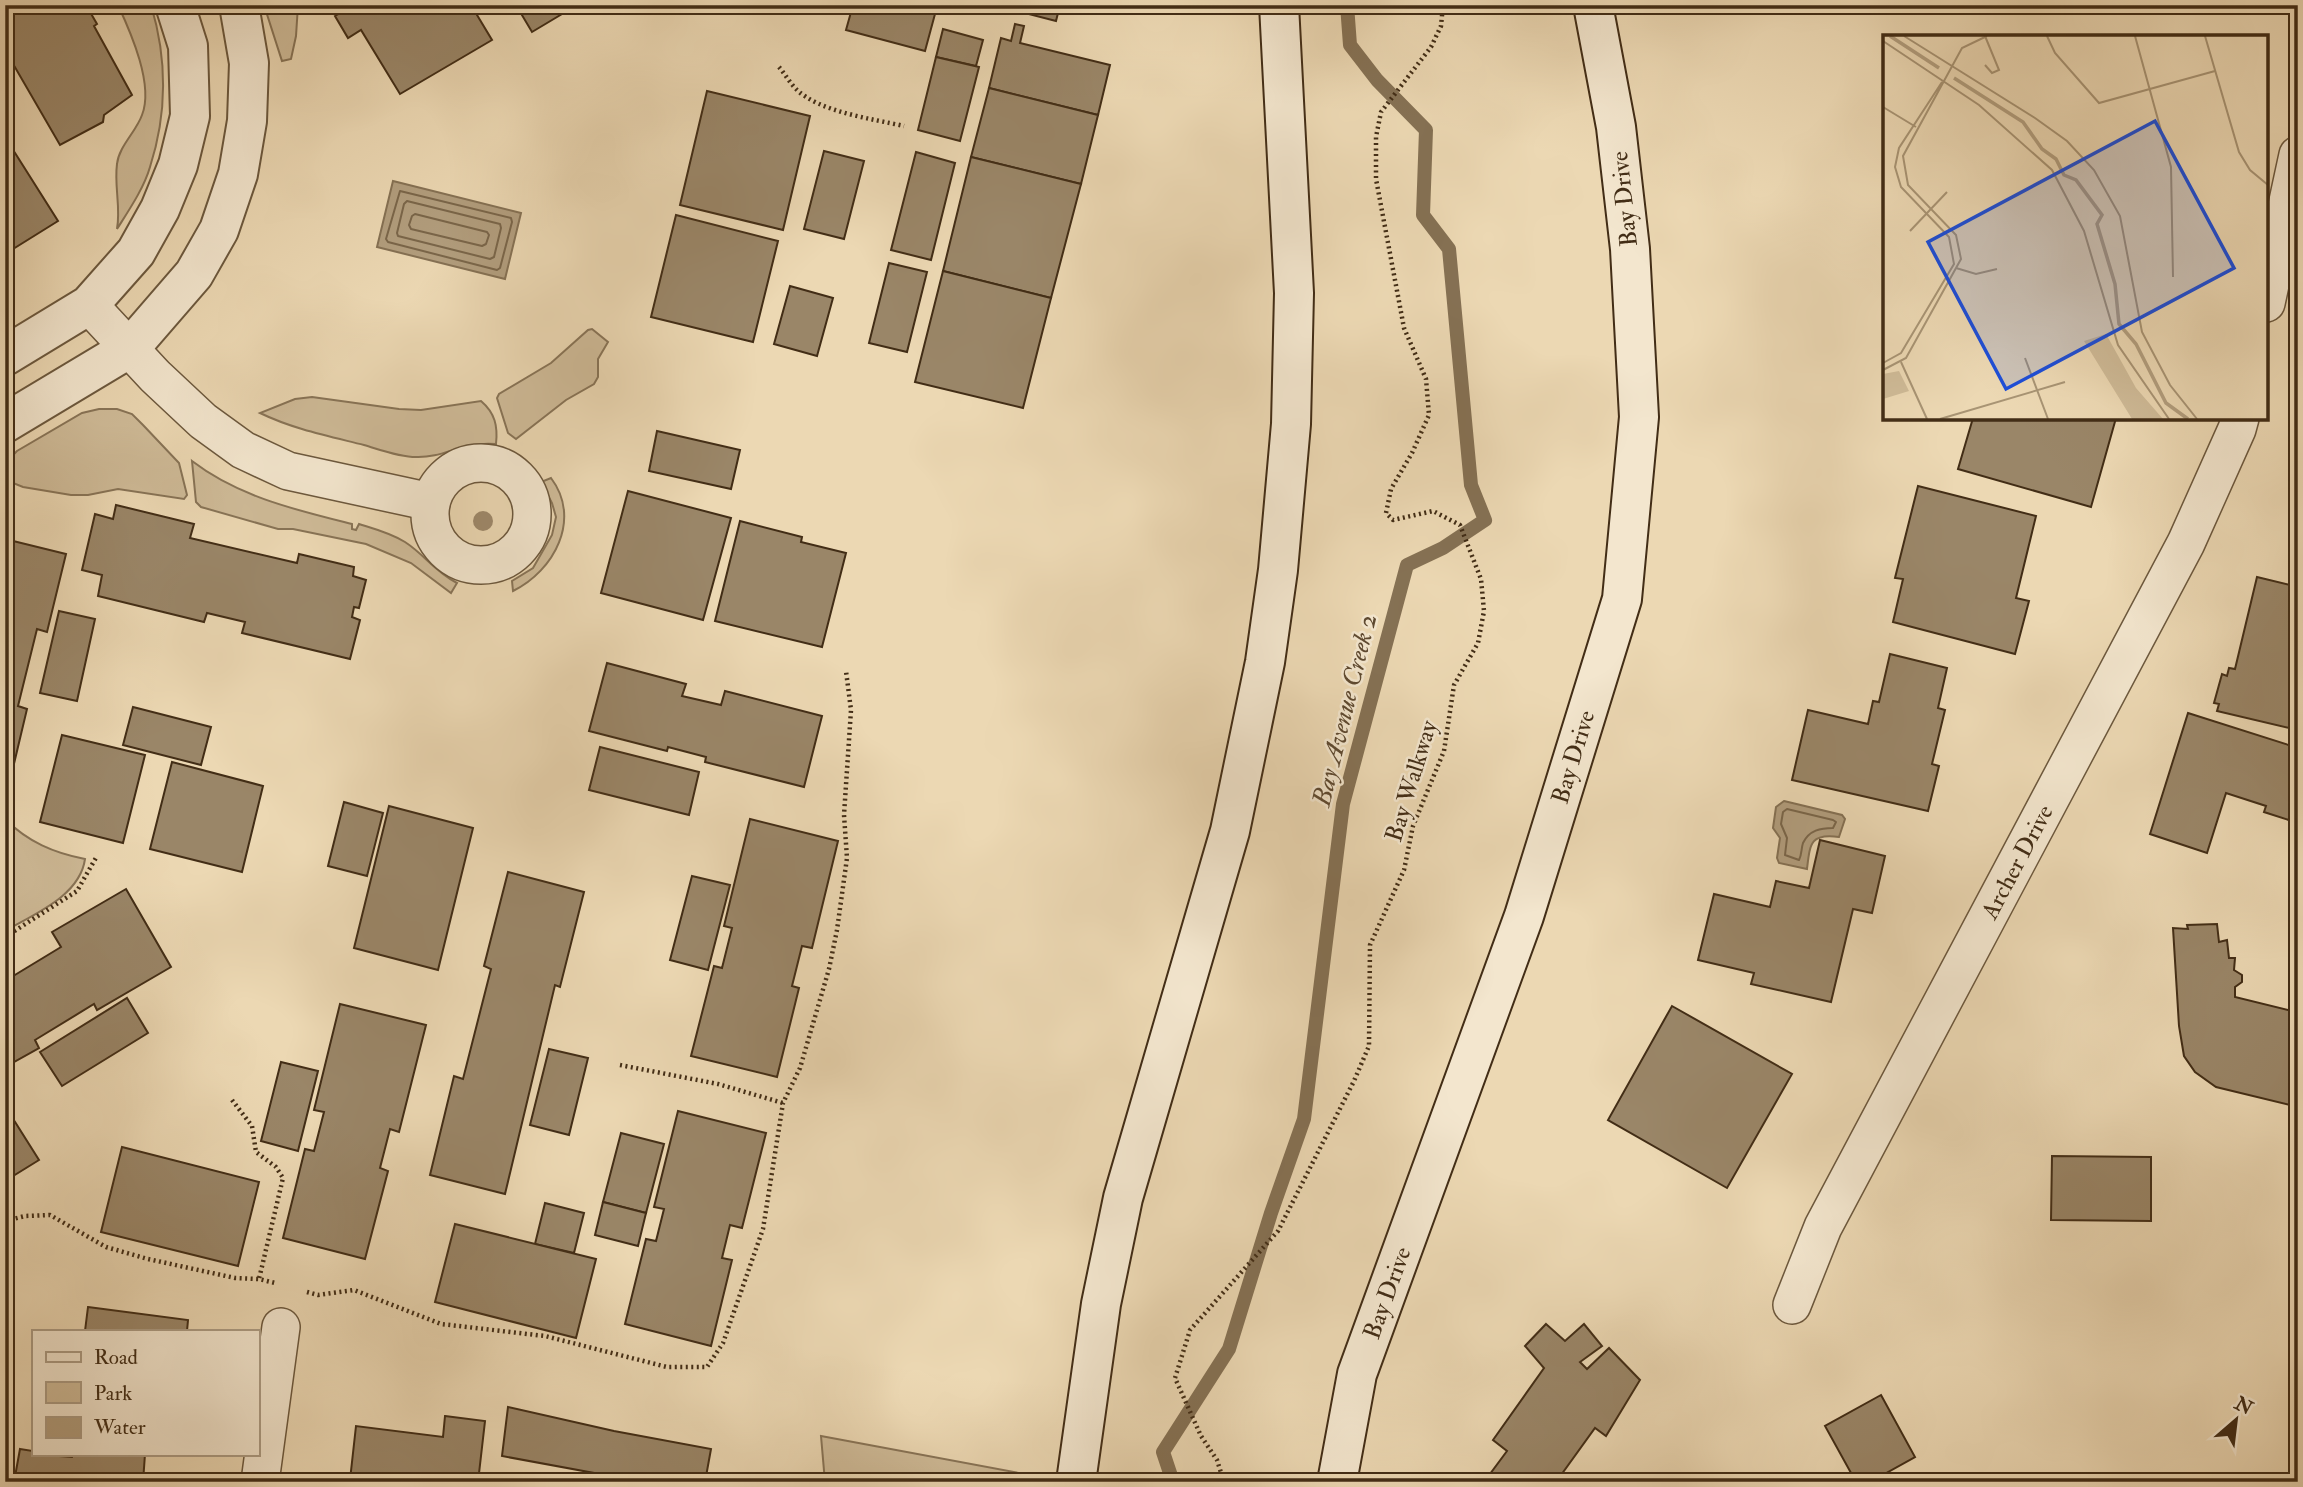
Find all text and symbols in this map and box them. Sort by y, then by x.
inset map [1883,35,2268,420]
street label: Bay Drive [1604,150,1645,248]
water label: Bay Avenue Creek 2 [1305,611,1384,812]
street label: Bay Drive [1545,707,1602,808]
street label: Bay Walkway [1378,716,1445,846]
street label: Archer Drive [1974,800,2061,926]
street label: Bay Drive [1357,1243,1418,1344]
legend [32,1330,259,1456]
text: Road [94,1344,139,1371]
text: Park [94,1380,132,1407]
north arrow [2202,1386,2272,1456]
text: N [2229,1391,2258,1421]
text: Water [93,1414,146,1441]

